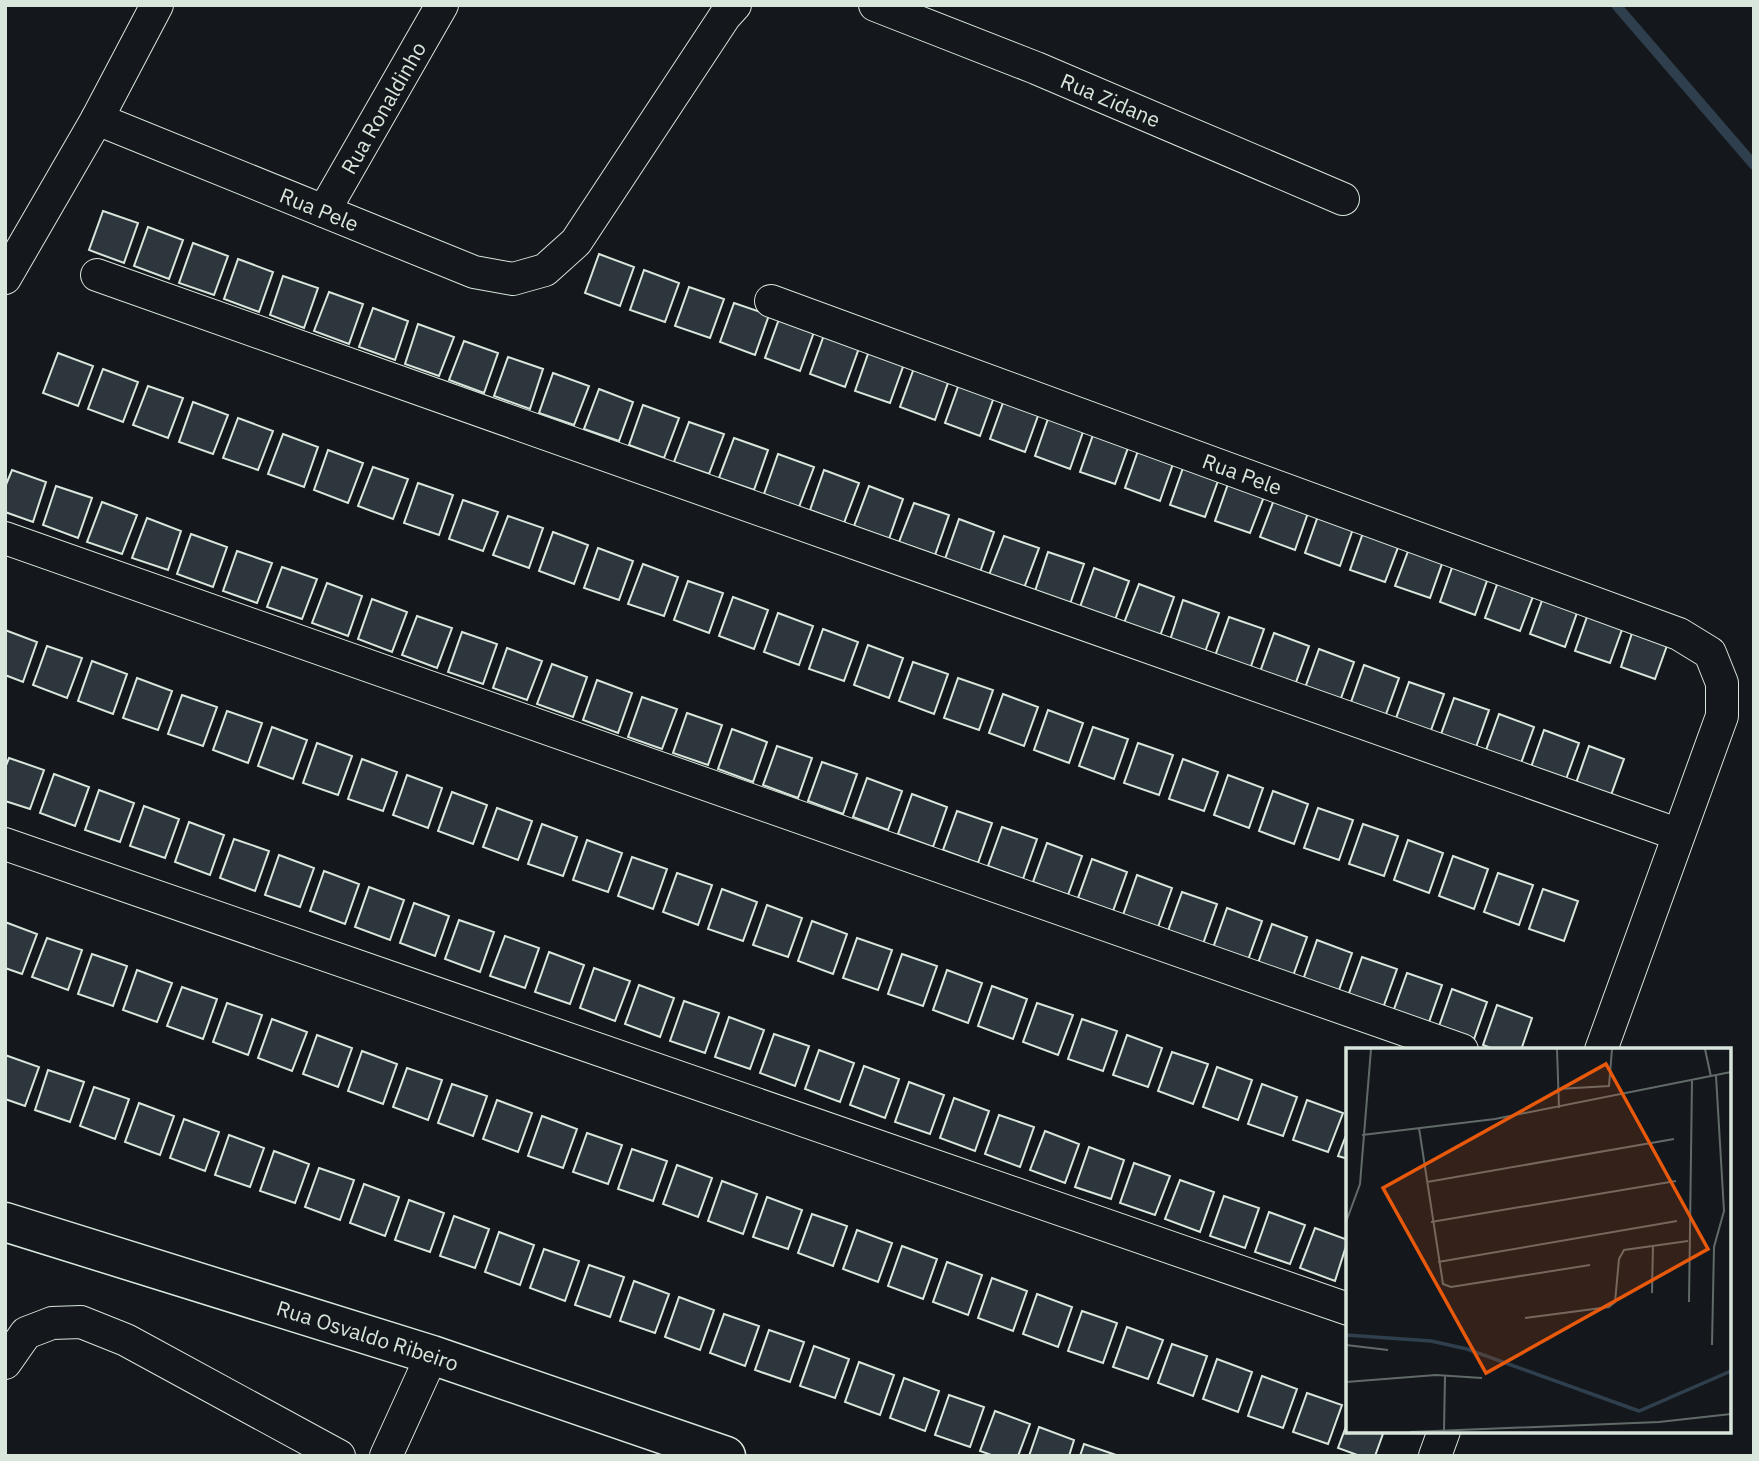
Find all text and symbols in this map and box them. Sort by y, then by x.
street label: Rua Ronaldinho [334,36,432,179]
street label: Rua Zidane [1056,66,1165,133]
street label: Rua Pele [276,181,363,238]
street label: Rua Pele [1199,446,1286,501]
inset map [1346,1048,1731,1433]
street label: Rua Osvaldo Ribeiro [273,1293,463,1377]

